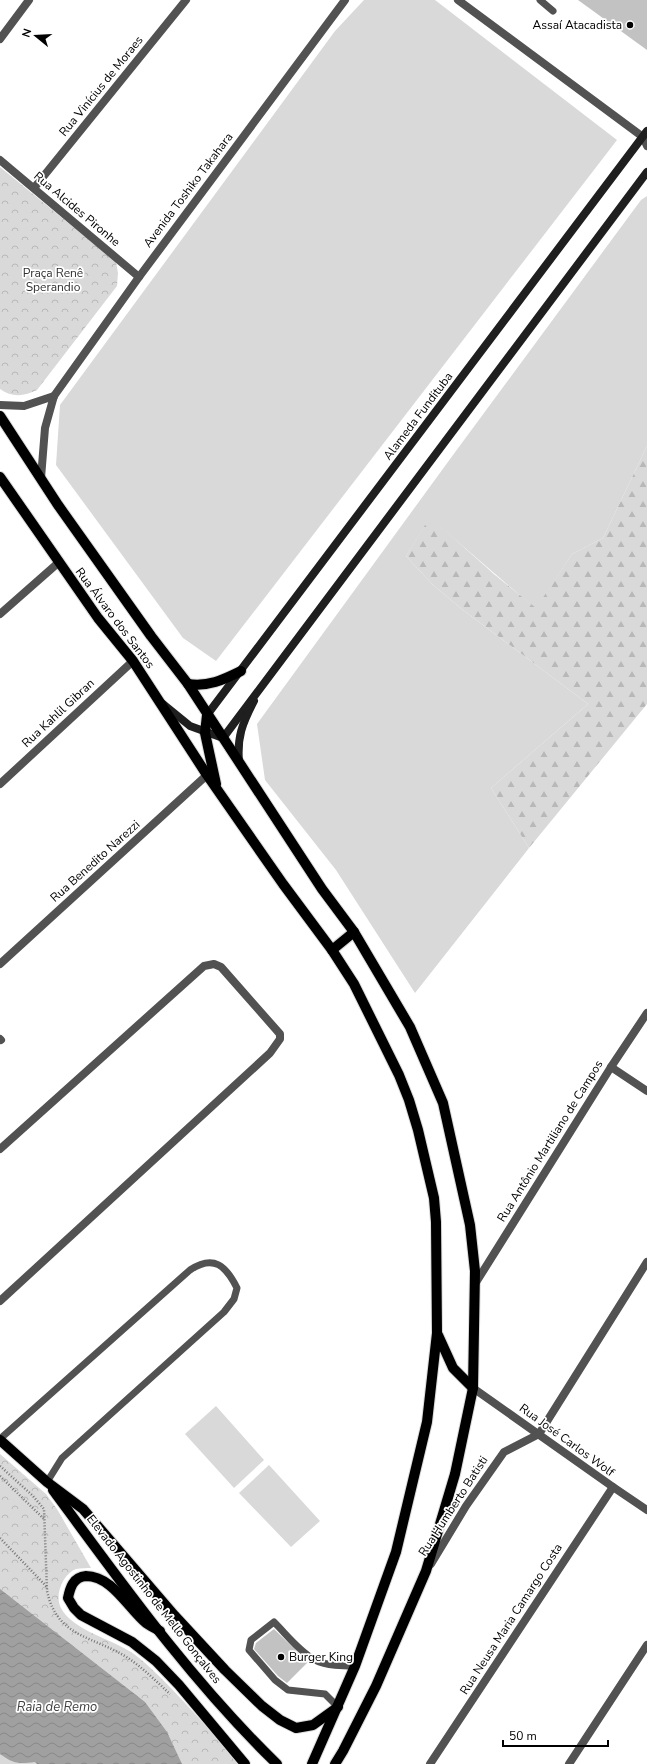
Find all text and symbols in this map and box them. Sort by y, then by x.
north arrow [16,16,56,56]
place label: Assaí Atacadista [532,17,622,33]
marker: Assaí Atacadista [625,20,635,30]
text: N [19,27,35,39]
street label: Rua Vinícius de Moraes [55,32,147,140]
street label: Avenida Toshiko Takahara [140,129,236,251]
street label: Rua Alcides Pironhe [30,168,124,250]
park label: Praça Renê Sperandio [23,265,83,295]
street label: Alameda Fundituba [380,369,456,463]
street label: Rua Álvaro dos Santos [72,564,158,672]
street label: Rua Kahlil Gibran [18,675,98,751]
street label: Rua Benedito Narezzi [47,816,143,906]
street label: Rua Antônio Martiliano de Campos [493,1057,607,1225]
street label: Rua José Carlos Wolf [516,1400,619,1481]
street label: Rua Humberto Batisti [415,1453,491,1559]
street label: Elevado Agostinho de Mello Gonçalves [83,1511,225,1687]
street label: Rua Neusa Maria Camargo Costa [456,1540,566,1698]
place label: Burger King [289,1649,353,1665]
marker: Burger King [276,1652,286,1662]
water label: Raia de Remo [17,1698,97,1716]
scale bar [503,1722,608,1748]
text: 50 m [509,1728,537,1744]

